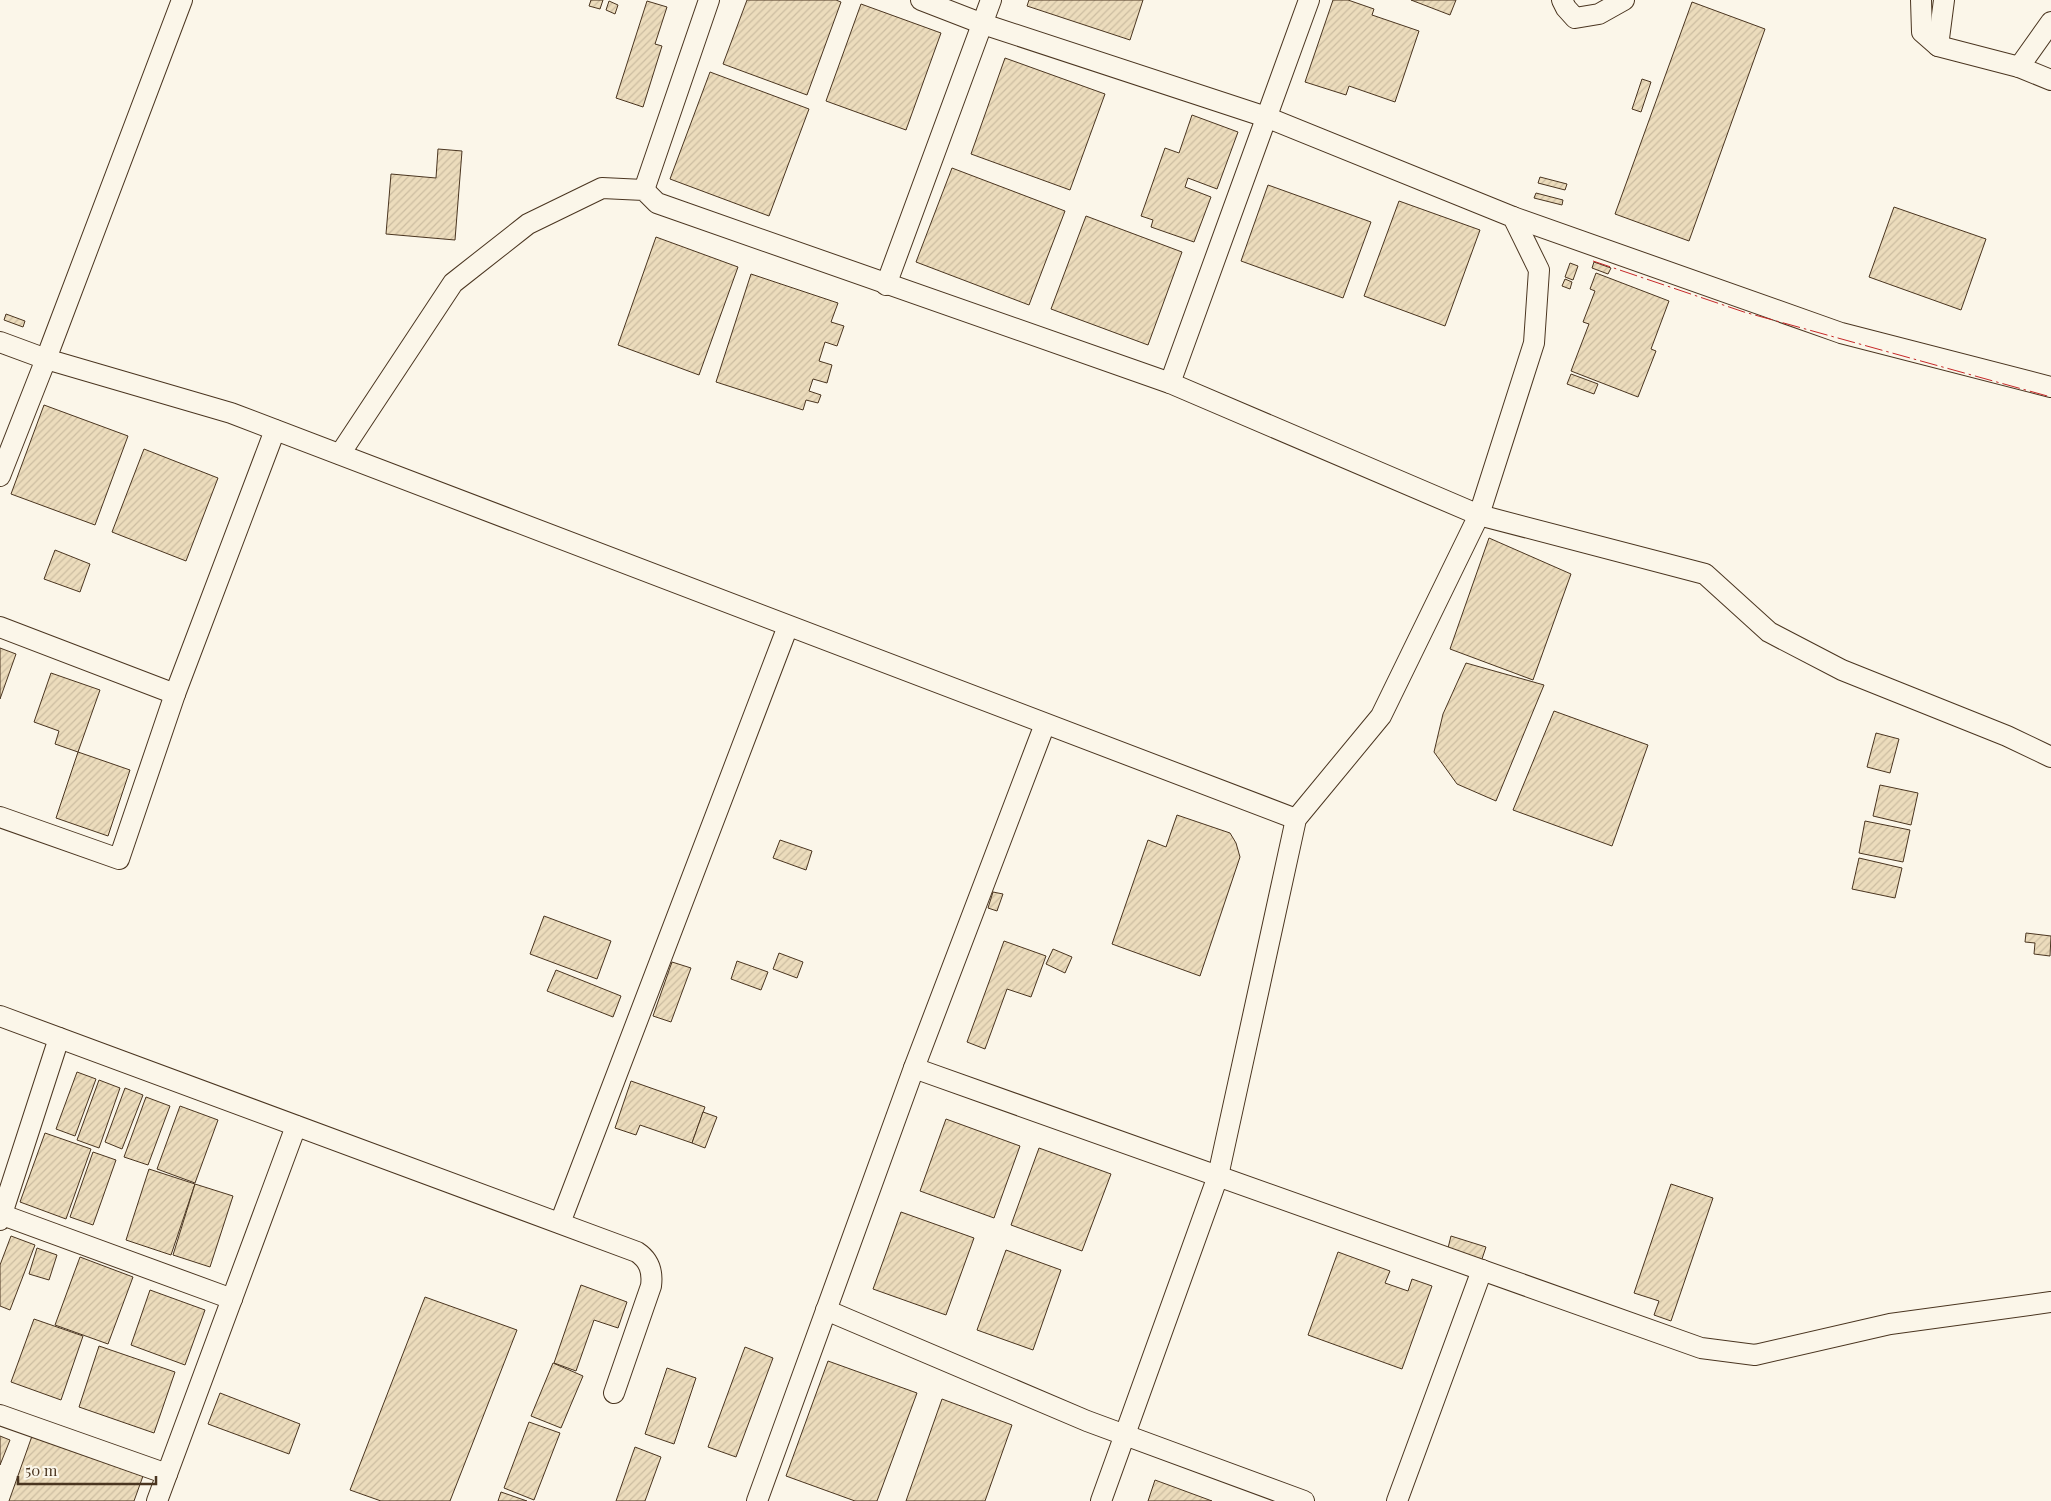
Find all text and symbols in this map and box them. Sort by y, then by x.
scale bar [18,1454,155,1486]
text: 50 m [25,1460,58,1480]

